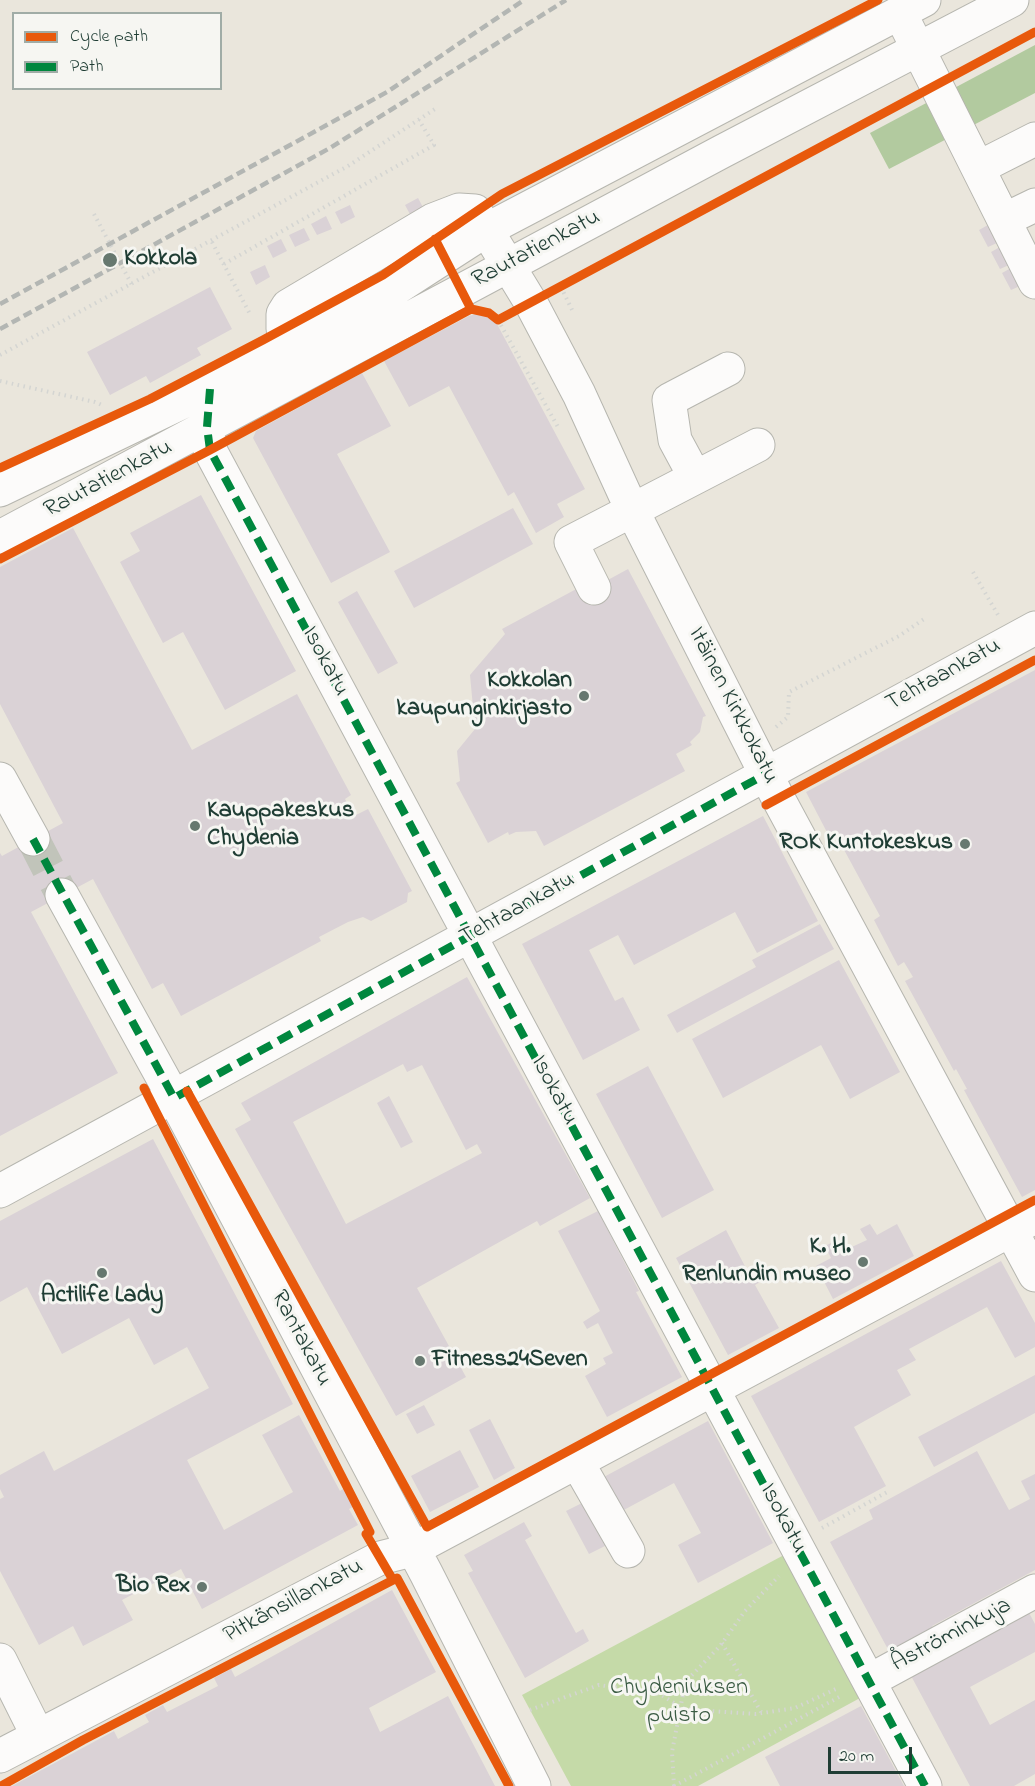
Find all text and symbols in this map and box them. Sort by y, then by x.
legend [12,12,222,90]
text: Cycle path [70,24,148,50]
text: Path [70,54,104,80]
street label: Rautatienkatu [468,204,606,296]
place label: Kokkola [124,246,197,274]
marker: Kokkola [101,251,119,269]
street label: Rautatienkatu [40,434,178,526]
street label: Isokatu [294,622,354,702]
street label: Itäinen Kirkkokatu [680,623,784,789]
street label: Tehtaankatu [882,633,1006,719]
place label: Kokkolan kaupunginkirjasto [397,668,572,724]
marker: Kokkolan kaupunginkirjasto [577,689,591,703]
place label: Kauppakeskus Chydenia [207,798,354,854]
marker: Kauppakeskus Chydenia [188,819,202,833]
place label: ROK Kuntokeskus [779,830,953,858]
marker: ROK Kuntokeskus [958,837,972,851]
street label: Tehtaankatu [456,867,580,953]
street label: Isokatu [523,1051,583,1131]
place label: K. H. Renlundin museo [682,1234,851,1290]
marker: K. H. Renlundin museo [856,1255,870,1269]
marker: Actilife Lady [95,1266,109,1280]
place label: Actilife Lady [41,1283,163,1311]
street label: Rantakatu [263,1286,337,1392]
place label: Fitness24Seven [432,1347,587,1375]
marker: Fitness24Seven [413,1354,427,1368]
street label: Isokatu [752,1479,812,1559]
street label: Pitkänsillankatu [219,1553,369,1651]
place label: Bio Rex [116,1573,190,1601]
marker: Bio Rex [195,1580,209,1594]
street label: Åströminkuja [887,1592,1017,1680]
park label: Chydeniuksen puisto [610,1675,748,1731]
scale bar [831,1735,915,1773]
text: 20 m [839,1744,874,1770]

